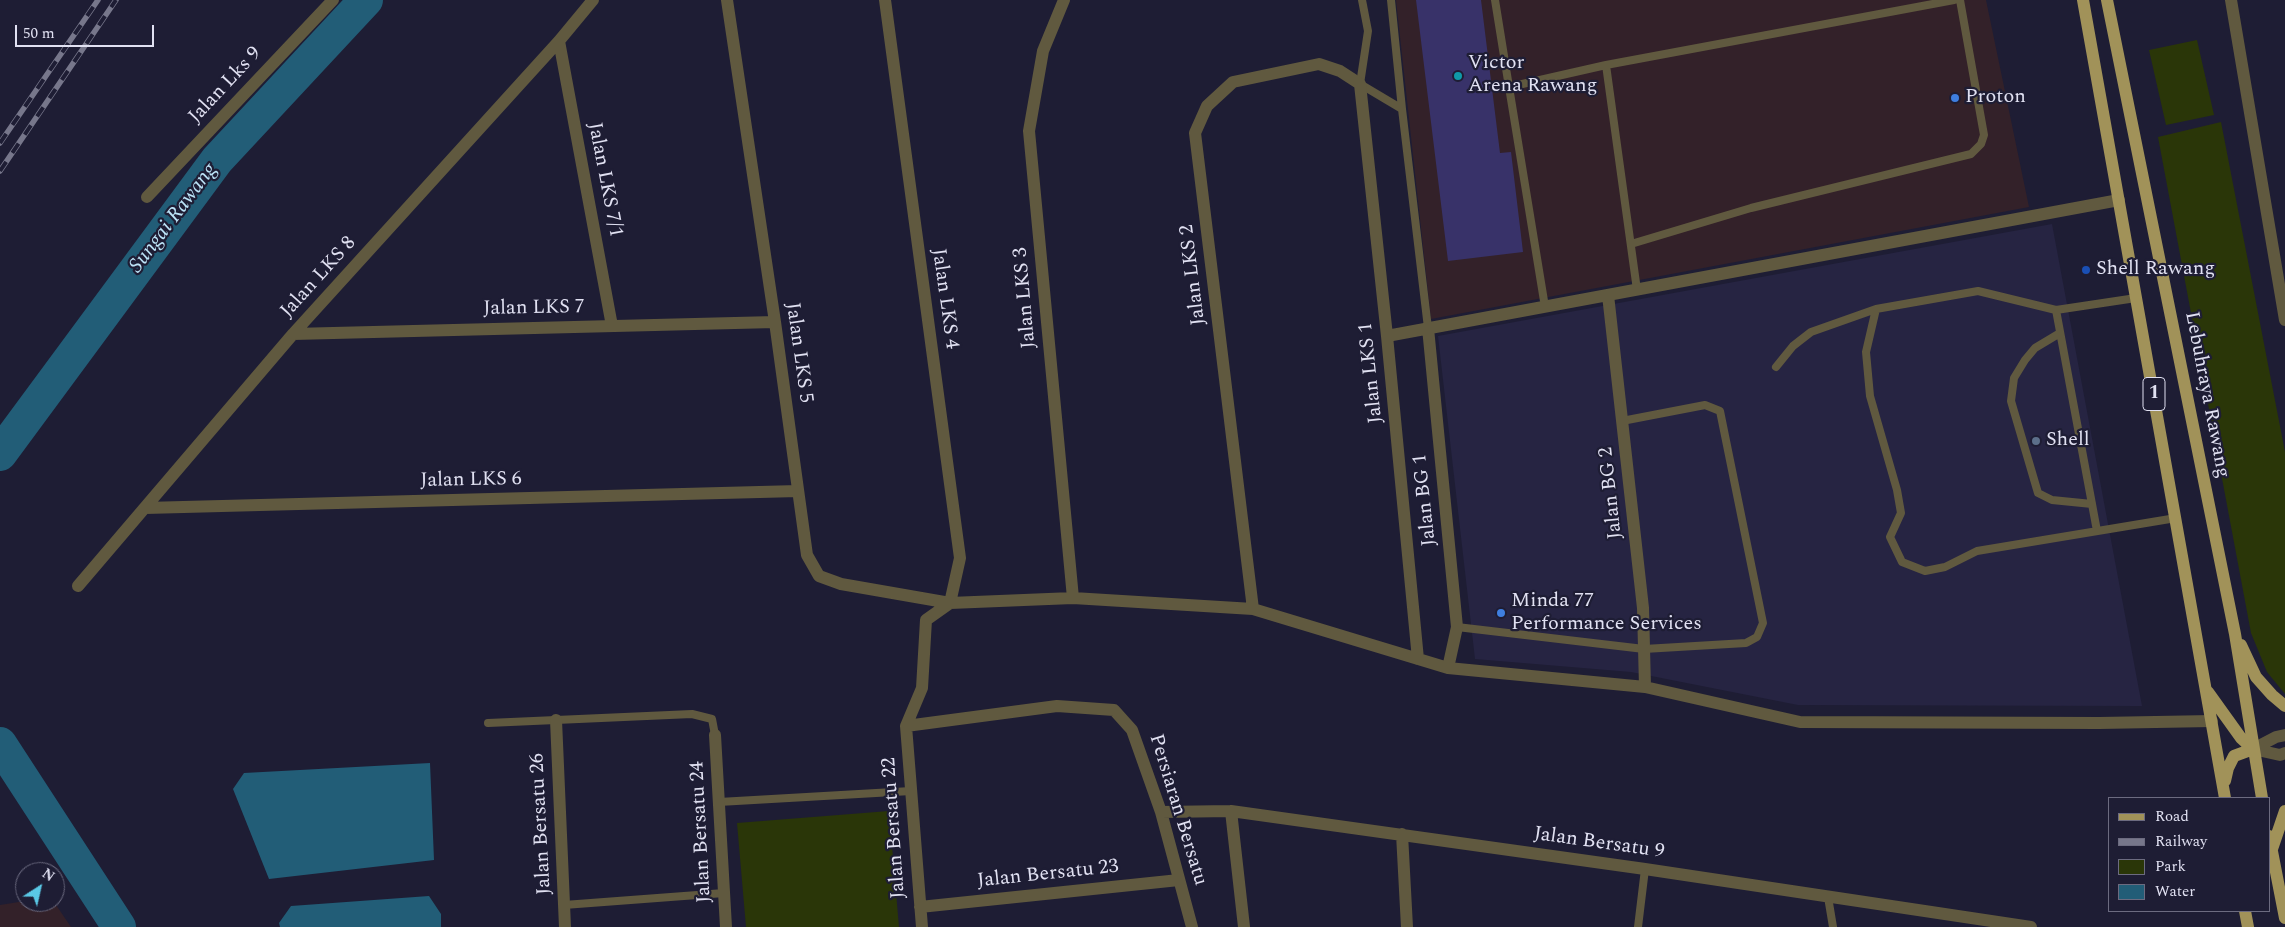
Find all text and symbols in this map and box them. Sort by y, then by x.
scale bar [18,15,156,47]
text: 50 m [23,22,55,45]
street label: Jalan Lks 9 [184,43,268,129]
place label: Victor Arena Rawang [1468,52,1597,99]
marker: Victor Arena Rawang [1452,70,1464,82]
place label: Proton [1965,86,2026,110]
marker: Proton [1949,92,1961,104]
street label: Jalan LKS 7/1 [581,121,627,239]
water label: Sungai Rawang [125,159,223,279]
street label: Jalan LKS 2 [1176,223,1212,327]
street label: Jalan LKS 8 [276,232,362,324]
street label: Jalan LKS 3 [1010,246,1042,350]
street label: Jalan LKS 4 [925,247,963,351]
place label: Shell Rawang [2096,258,2215,282]
marker: Shell Rawang [2080,264,2092,276]
street label: Jalan LKS 7 [483,296,585,322]
street label: Jalan LKS 5 [779,301,817,405]
street label: Lebuhraya Rawang [2178,310,2234,480]
street label: Jalan LKS 1 [1355,321,1389,425]
road number: 1 [2143,378,2165,410]
place label: Shell [2046,429,2090,453]
marker: Shell [2030,435,2042,447]
street label: Jalan BG 2 [1595,446,1629,540]
street label: Jalan BG 1 [1409,453,1443,547]
street label: Jalan LKS 6 [420,468,522,494]
place label: Minda 77 Performance Services [1511,590,1702,637]
marker: Minda 77 Performance Services [1495,607,1507,619]
street label: Persiaran Bersatu [1143,731,1211,889]
street label: Jalan Bersatu 26 [526,753,558,895]
street label: Jalan Bersatu 22 [878,756,912,900]
street label: Jalan Bersatu 24 [686,761,718,903]
legend [2108,797,2270,912]
text: Road [2155,805,2189,828]
street label: Jalan Bersatu 9 [1532,823,1666,865]
text: Railway [2155,830,2207,853]
text: Park [2155,855,2186,878]
street label: Jalan Bersatu 23 [976,856,1120,894]
north arrow [15,862,65,912]
text: N [38,863,59,887]
text: Water [2155,880,2195,903]

